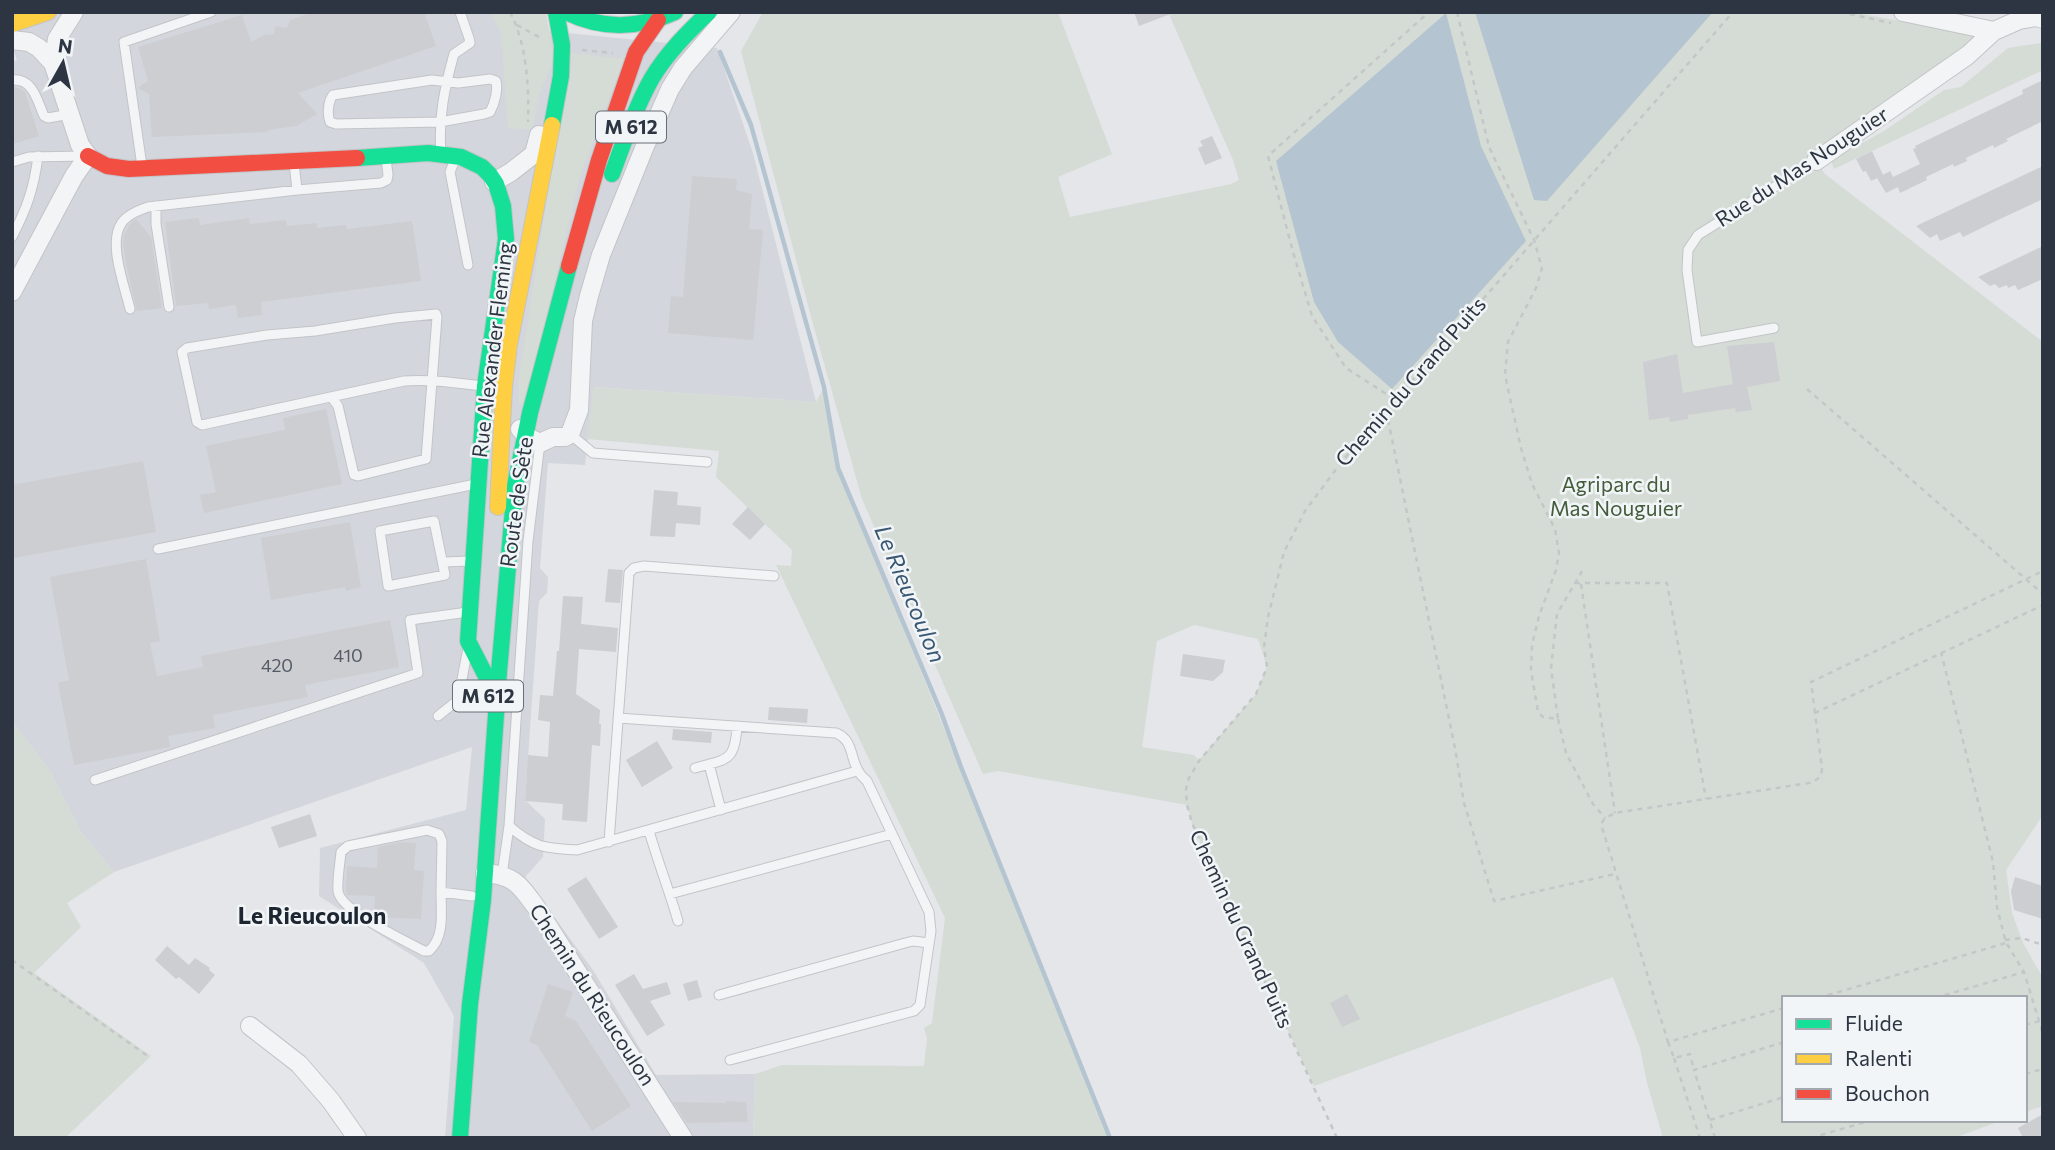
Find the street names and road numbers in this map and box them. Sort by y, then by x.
street label: Rue du Mas Nouguier [1710,100,1892,231]
road number: M 612 [596,111,666,142]
street label: Rue Alexander Fleming [466,241,517,459]
street label: Chemin du Grand Puits [1329,291,1490,471]
street label: Route de Sète [494,435,537,569]
road number: M 612 [453,680,523,712]
street label: Chemin du Grand Puits [1185,825,1299,1032]
street label: Chemin du Rieucoulon [525,898,661,1090]

